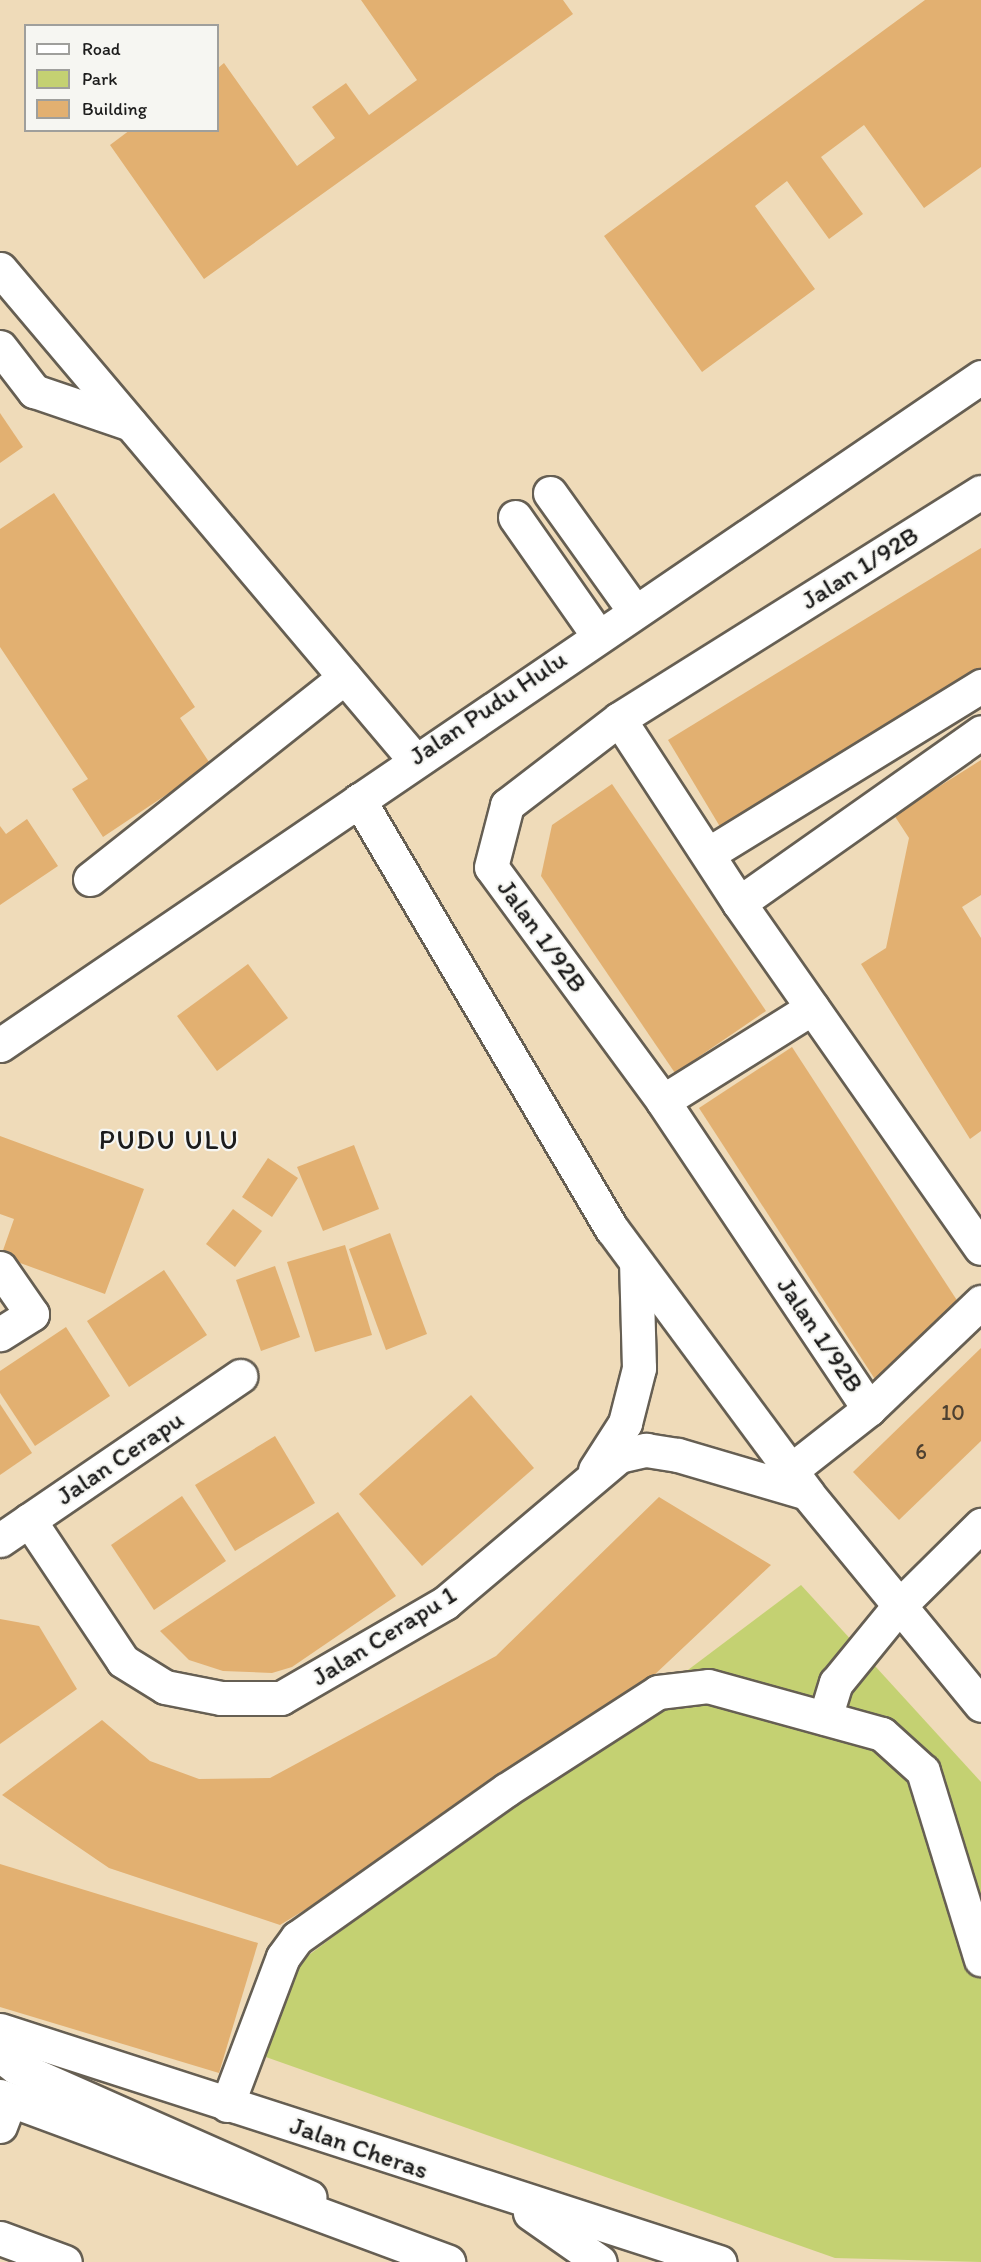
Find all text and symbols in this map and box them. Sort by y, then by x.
legend [24,24,219,132]
text: Road [82,38,121,60]
text: Park [82,68,117,90]
text: Building [82,98,147,120]
street label: Jalan 1/92B [795,520,925,616]
street label: Jalan Pudu Hulu [403,644,573,772]
street label: Jalan 1/92B [490,873,594,999]
district label: PUDU ULU [99,1122,239,1156]
street label: Jalan 1/92B [770,1271,870,1399]
house number: 10 [941,1400,965,1426]
street label: Jalan Cerapu [51,1405,189,1511]
house number: 6 [915,1439,927,1465]
street label: Jalan Cerapu 1 [307,1580,461,1692]
street label: Jalan Cheras [286,2110,432,2186]

